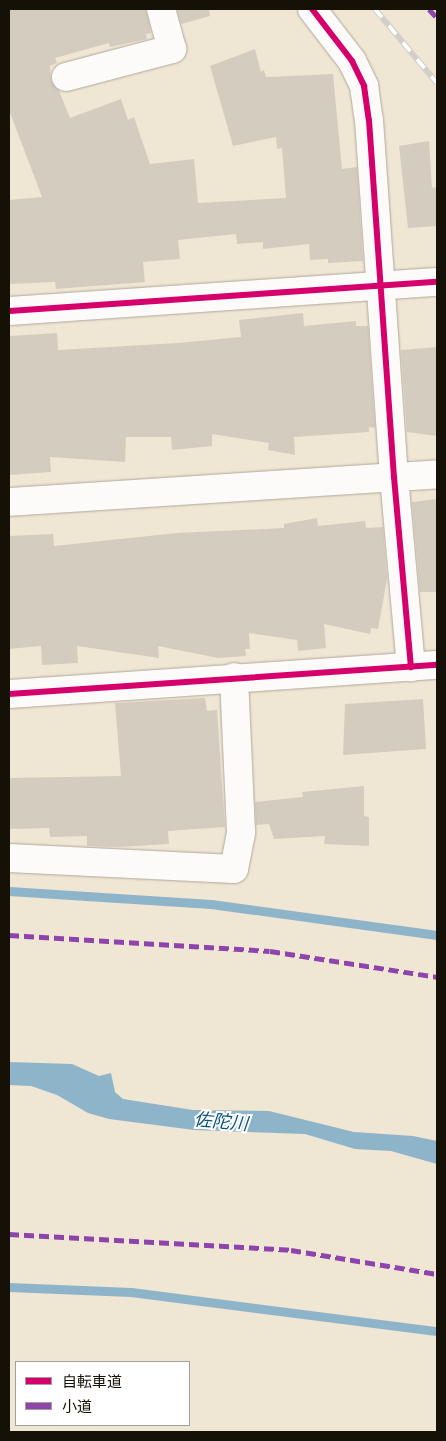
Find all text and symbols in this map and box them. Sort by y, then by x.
water label: 佐陀川 [193,1109,249,1135]
legend [15,1361,190,1426]
text: 自転車道 [62,1373,122,1391]
text: 小道 [62,1398,92,1416]

